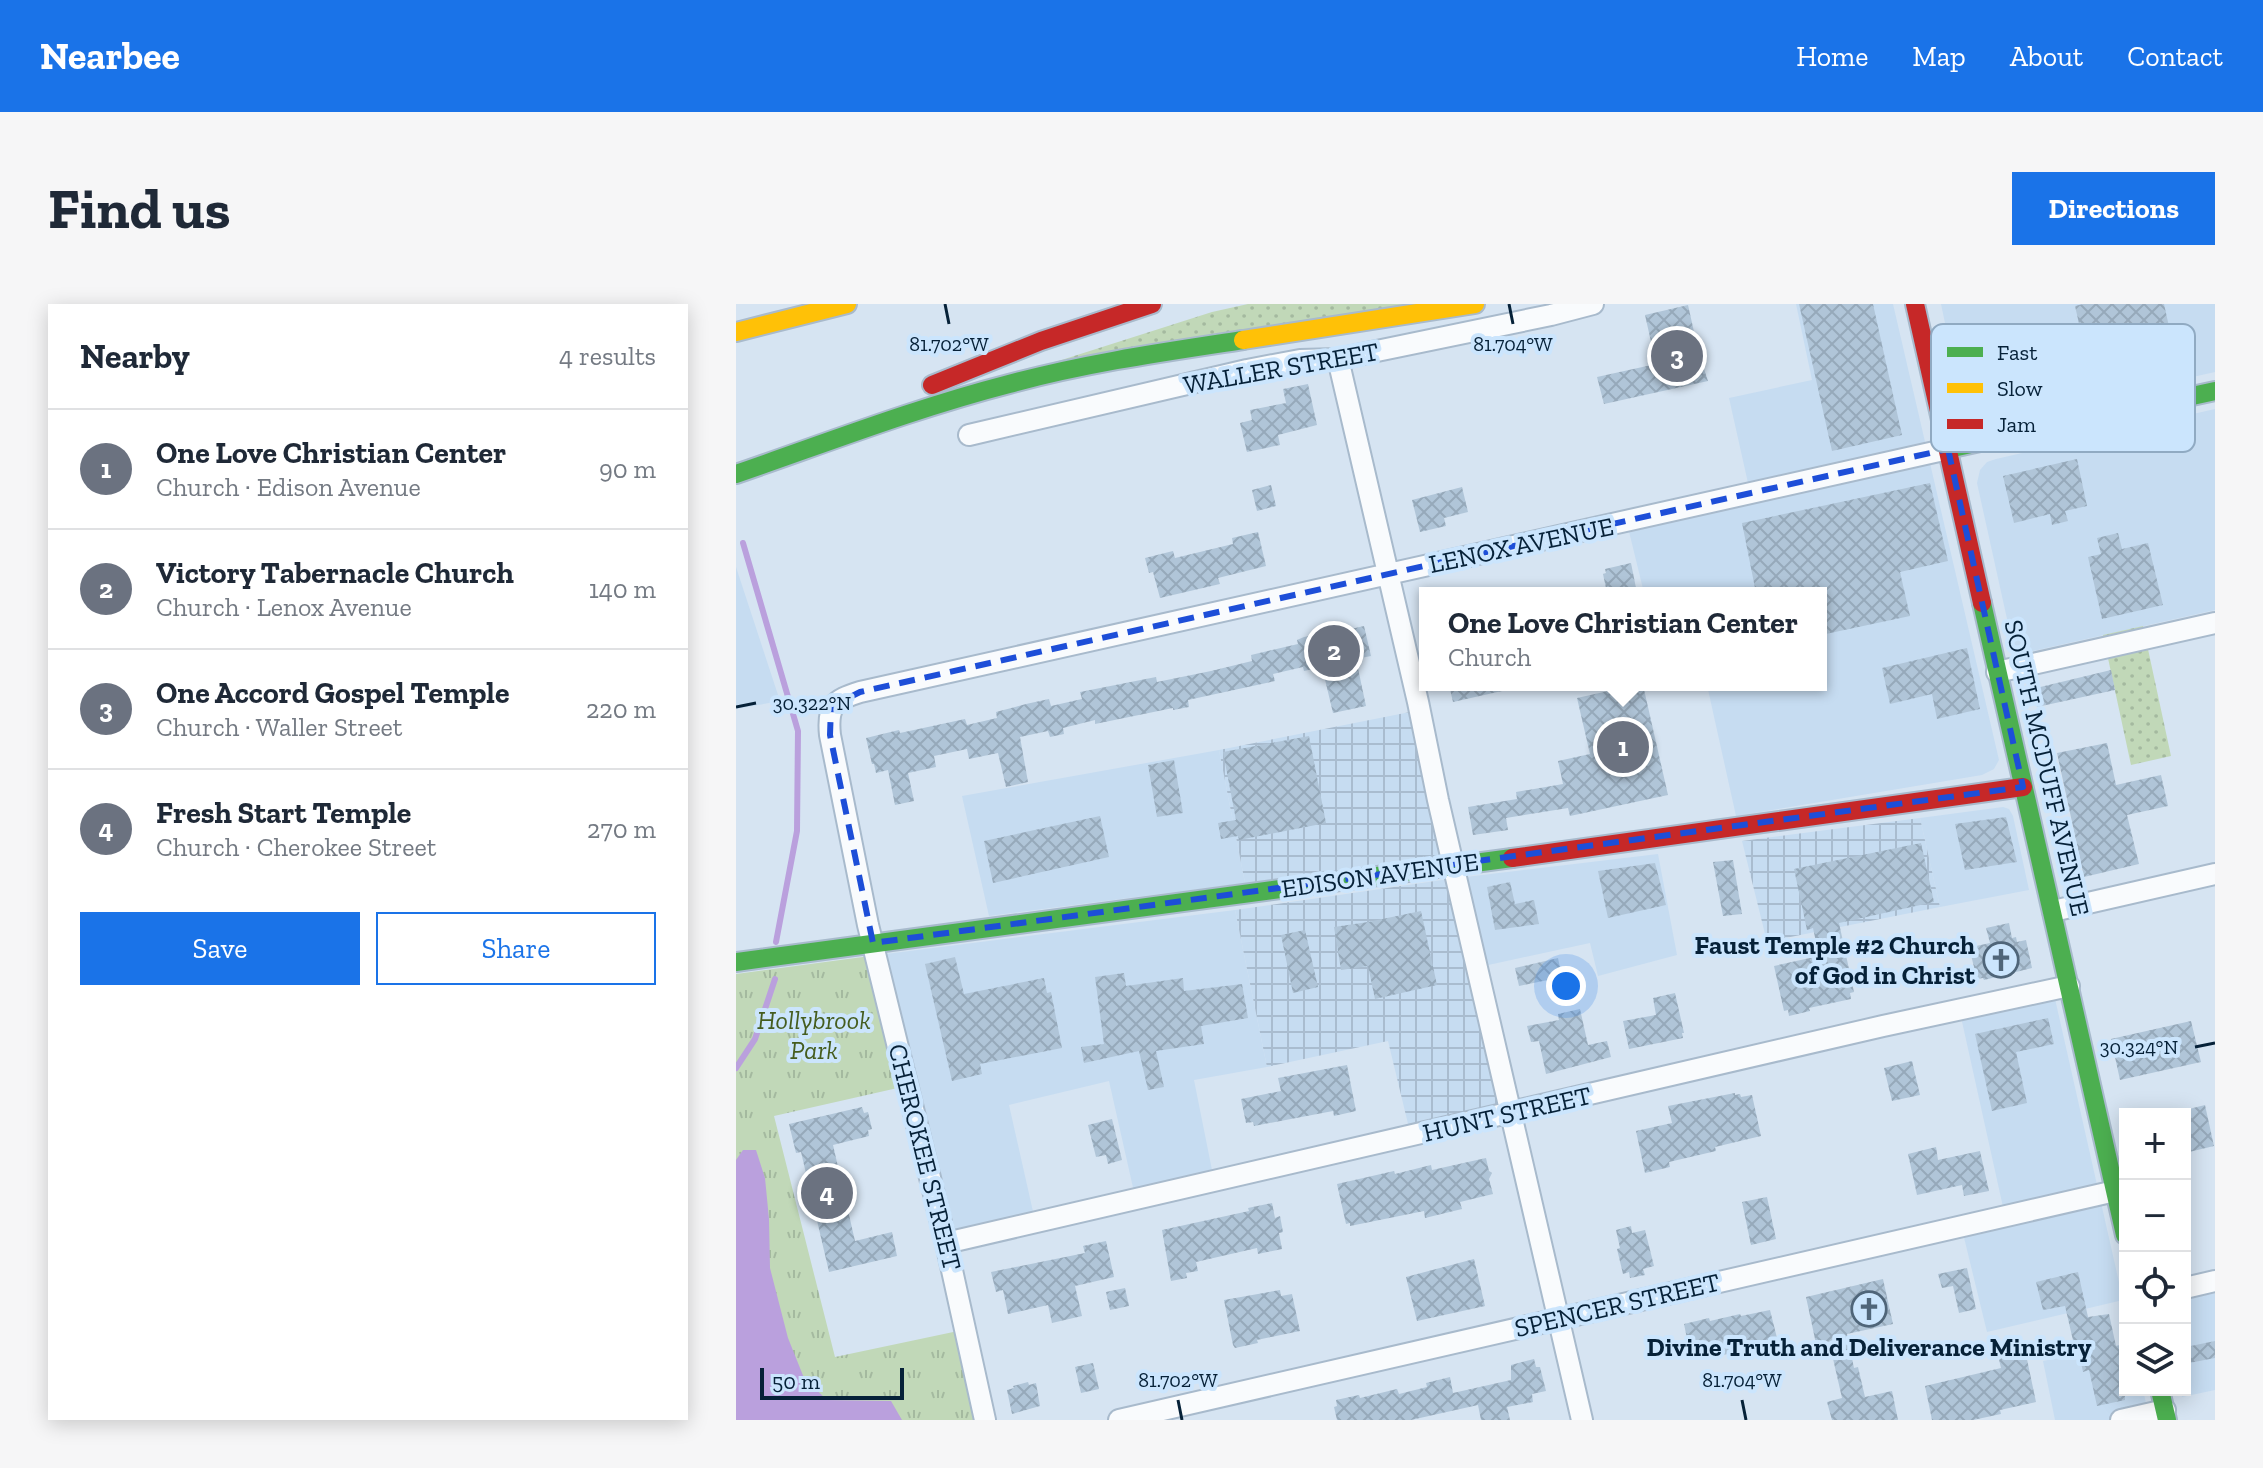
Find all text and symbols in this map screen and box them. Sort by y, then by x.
text: Nearbee [40,33,180,79]
text: Home [1796,40,1868,73]
text: Map [1912,40,1966,73]
text: About [2010,40,2083,73]
text: Contact [2127,40,2223,73]
button: Directions [2012,172,2215,245]
text: Find us [48,175,231,242]
legend [1931,324,2195,452]
pin: 3 [1651,326,1703,386]
text: 81.702°W [909,332,989,356]
text: 81.704°W [1473,332,1553,356]
street label: WALLER STREET [1181,335,1381,401]
text: Nearby [80,336,190,377]
text: Fast [1997,339,2038,366]
text: 4 results [559,340,656,372]
text: Slow [1997,375,2043,402]
text: Jam [1997,411,2036,438]
text: One Love Christian Center [156,435,506,471]
text: 1 [101,453,111,485]
text: 90 m [599,453,656,485]
text: Church · Edison Avenue [156,471,421,503]
street label: LENOX AVENUE [1426,510,1616,580]
text: Victory Tabernacle Church [156,555,514,591]
text: 2 [99,573,113,605]
text: 140 m [589,573,656,605]
popup [1419,587,1827,691]
text: Church · Lenox Avenue [156,591,412,623]
text: One Love Christian Center [1448,605,1798,641]
street label: SOUTH MCDUFF AVENUE [1997,617,2097,919]
pin: 2 [1308,621,1360,681]
text: Church [1448,641,1531,673]
text: One Accord Gospel Temple [156,675,509,711]
text: 30.322°N [773,691,851,715]
text: 3 [99,693,113,725]
text: 220 m [586,693,656,725]
text: Church · Waller Street [156,711,402,743]
pin: 1 [1597,717,1649,777]
text: Fresh Start Temple [156,795,411,831]
text: 4 [99,813,113,845]
text: 270 m [587,813,656,845]
text: Church · Cherokee Street [156,831,436,863]
street label: EDISON AVENUE [1279,845,1481,905]
button: Save [80,912,360,985]
button: Share [376,912,656,985]
place label: Faust Temple #2 Church of God in Christ [1695,929,1976,991]
church icon: Faust Temple #2 Church of God in Christ [1982,941,2020,979]
your location [1546,966,1586,1006]
park label: Hollybrook Park [757,1004,871,1066]
text: 30.324°N [2100,1035,2178,1059]
street label: CHEROKEE STREET [881,1041,969,1273]
street label: HUNT STREET [1420,1079,1594,1149]
map controls [2119,1108,2191,1396]
button: + [2119,1108,2191,1180]
pin: 4 [801,1163,853,1223]
button: − [2119,1180,2191,1252]
button: locate [2119,1252,2191,1324]
street label: SPENCER STREET [1511,1266,1723,1344]
church icon: Divine Truth and Deliverance Ministry [1850,1290,1888,1328]
button: layers [2119,1324,2191,1396]
place label: Divine Truth and Deliverance Ministry [1647,1331,2092,1363]
scale bar [760,1364,904,1400]
text: 50 m [772,1368,820,1395]
text: 81.702°W [1138,1368,1218,1392]
text: 81.704°W [1702,1368,1782,1392]

